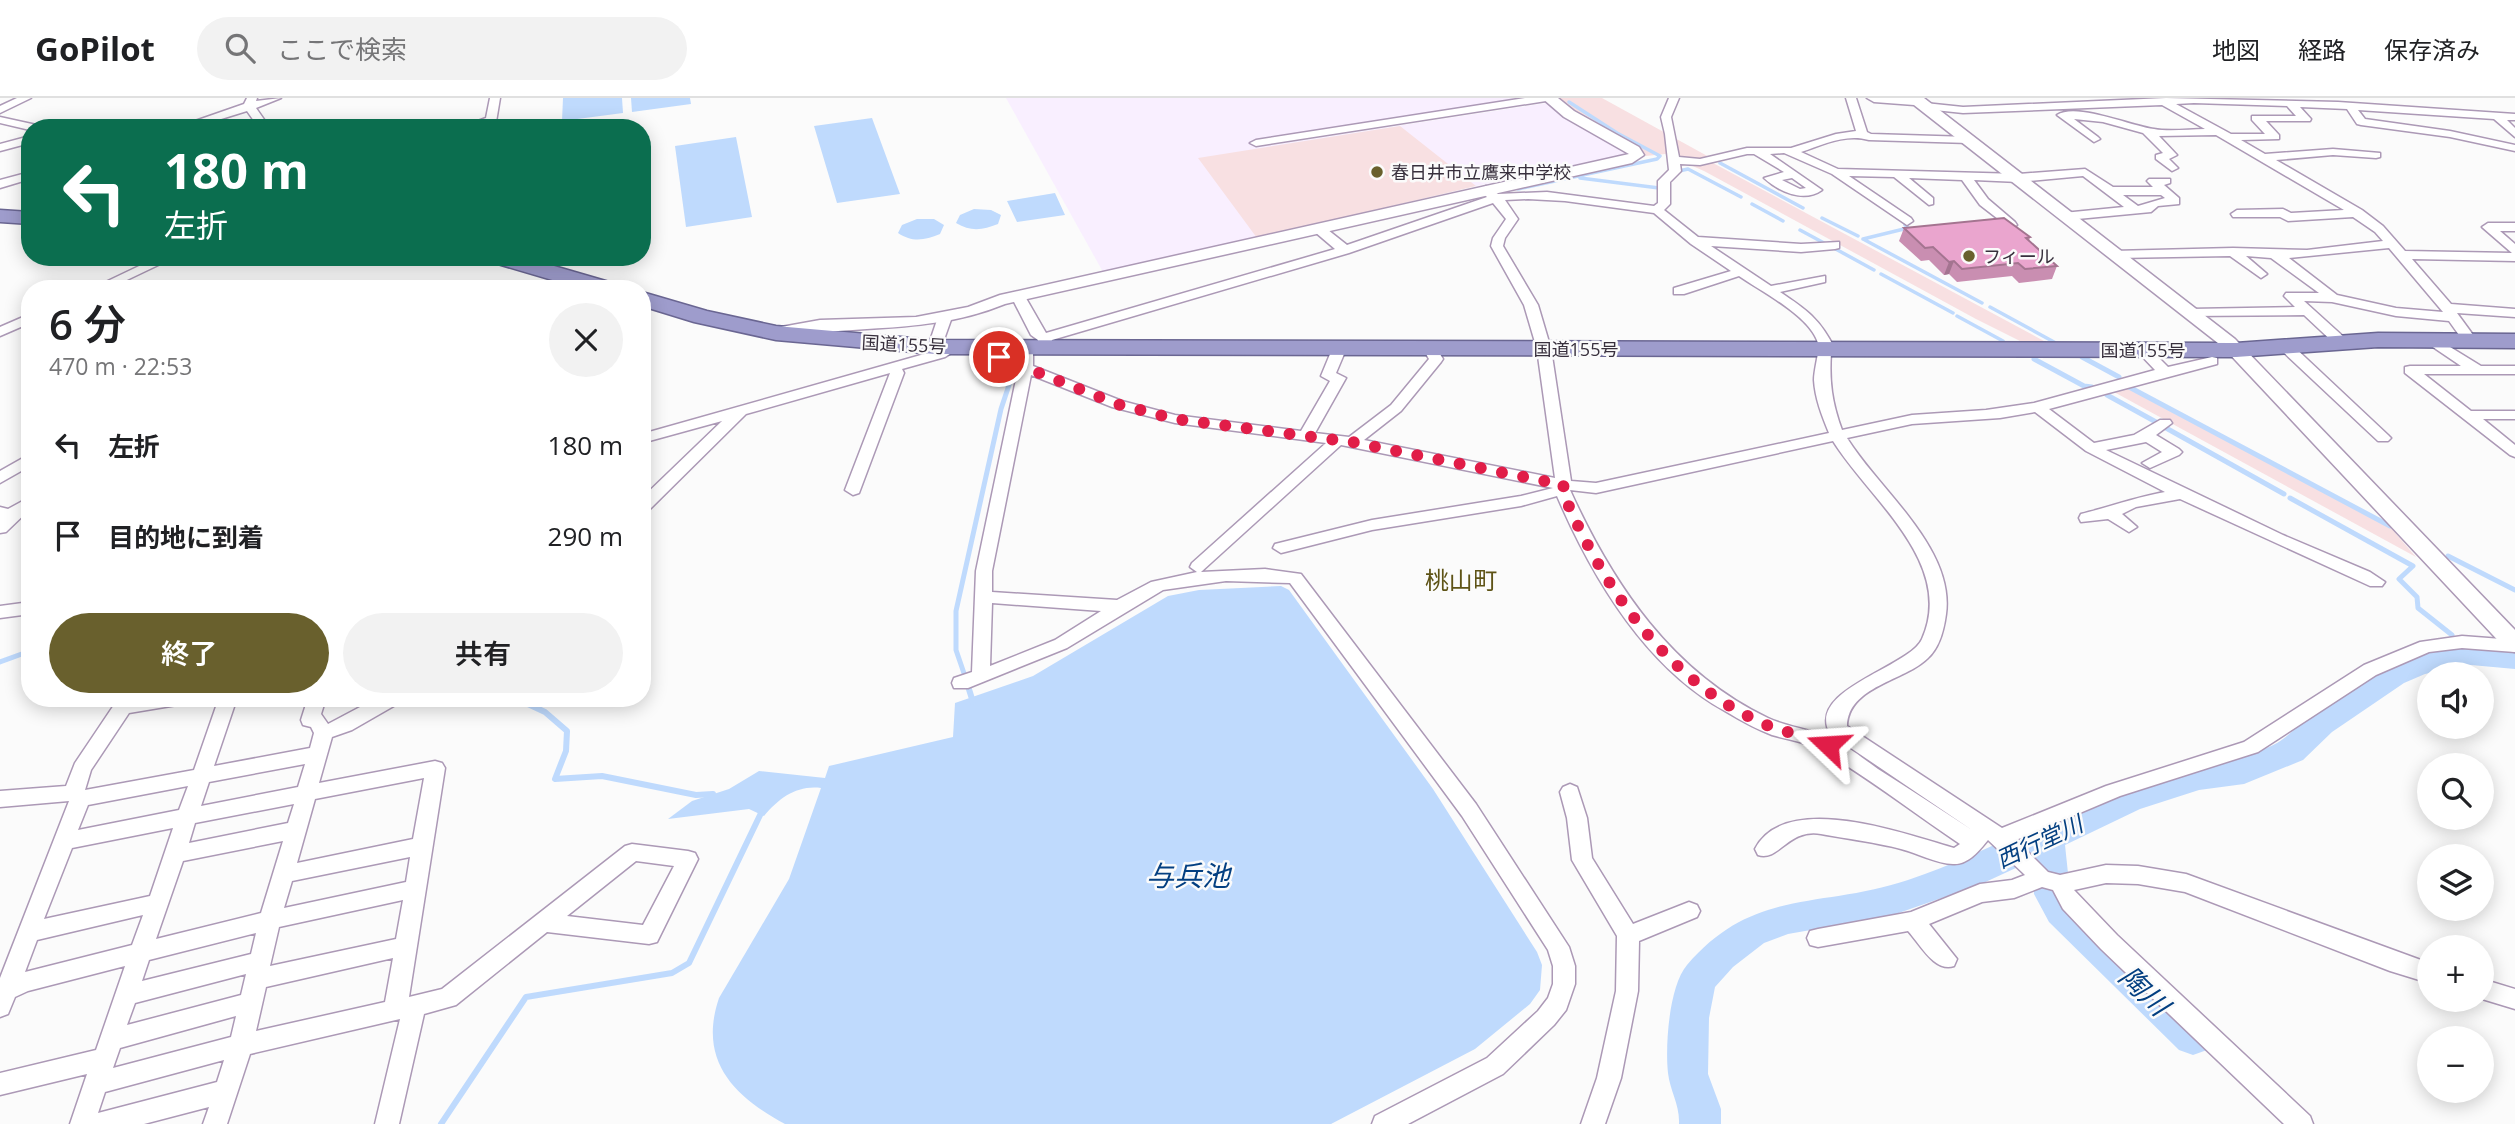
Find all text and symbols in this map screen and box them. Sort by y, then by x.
search box [197,17,687,80]
text: GoPilot [35,26,155,71]
icon: search [221,29,259,67]
text: ここで検索 [277,31,407,67]
text: 地図 [2212,33,2260,66]
text: 経路 [2298,33,2346,66]
text: 保存済み [2384,33,2480,66]
text: 180 m [164,137,309,203]
icon: left [49,147,140,238]
place label: 春日井市立鷹来中学校 [1391,160,1571,184]
marker: 春日井市立鷹来中学校 [1369,164,1385,180]
text: 左折 [164,203,228,246]
place label: フィール [1983,244,2055,268]
marker: フィール [1961,248,1977,264]
text: 6 分 [49,295,126,352]
button: close [549,303,623,377]
pin [969,327,1029,387]
street label: 国道155号 [861,330,947,358]
street label: 国道155号 [1534,337,1618,361]
icon: arrive [980,338,1018,376]
street label: 国道155号 [2101,338,2185,362]
text: 470 m · 22:53 [49,350,192,382]
icon: left [49,426,87,464]
text: 180 m [548,427,623,463]
text: 左折 [108,428,160,464]
icon: arrive [49,517,87,555]
text: 290 m [548,518,623,554]
text: 目的地に到着 [108,519,264,555]
district label: 桃山町 [1425,563,1497,596]
button: 終了 [49,613,329,693]
button: 共有 [343,613,623,693]
map controls [2417,662,2494,1103]
button: sound [2417,662,2494,739]
position arrow [1791,708,1865,782]
button: search [2417,753,2494,830]
water label: 西行堂川 [1991,806,2090,875]
button: layers [2417,844,2494,921]
water label: 与兵池 [1146,856,1233,894]
button: + [2417,935,2494,1012]
water label: 陶川 [2112,957,2180,1025]
button: − [2417,1026,2494,1103]

